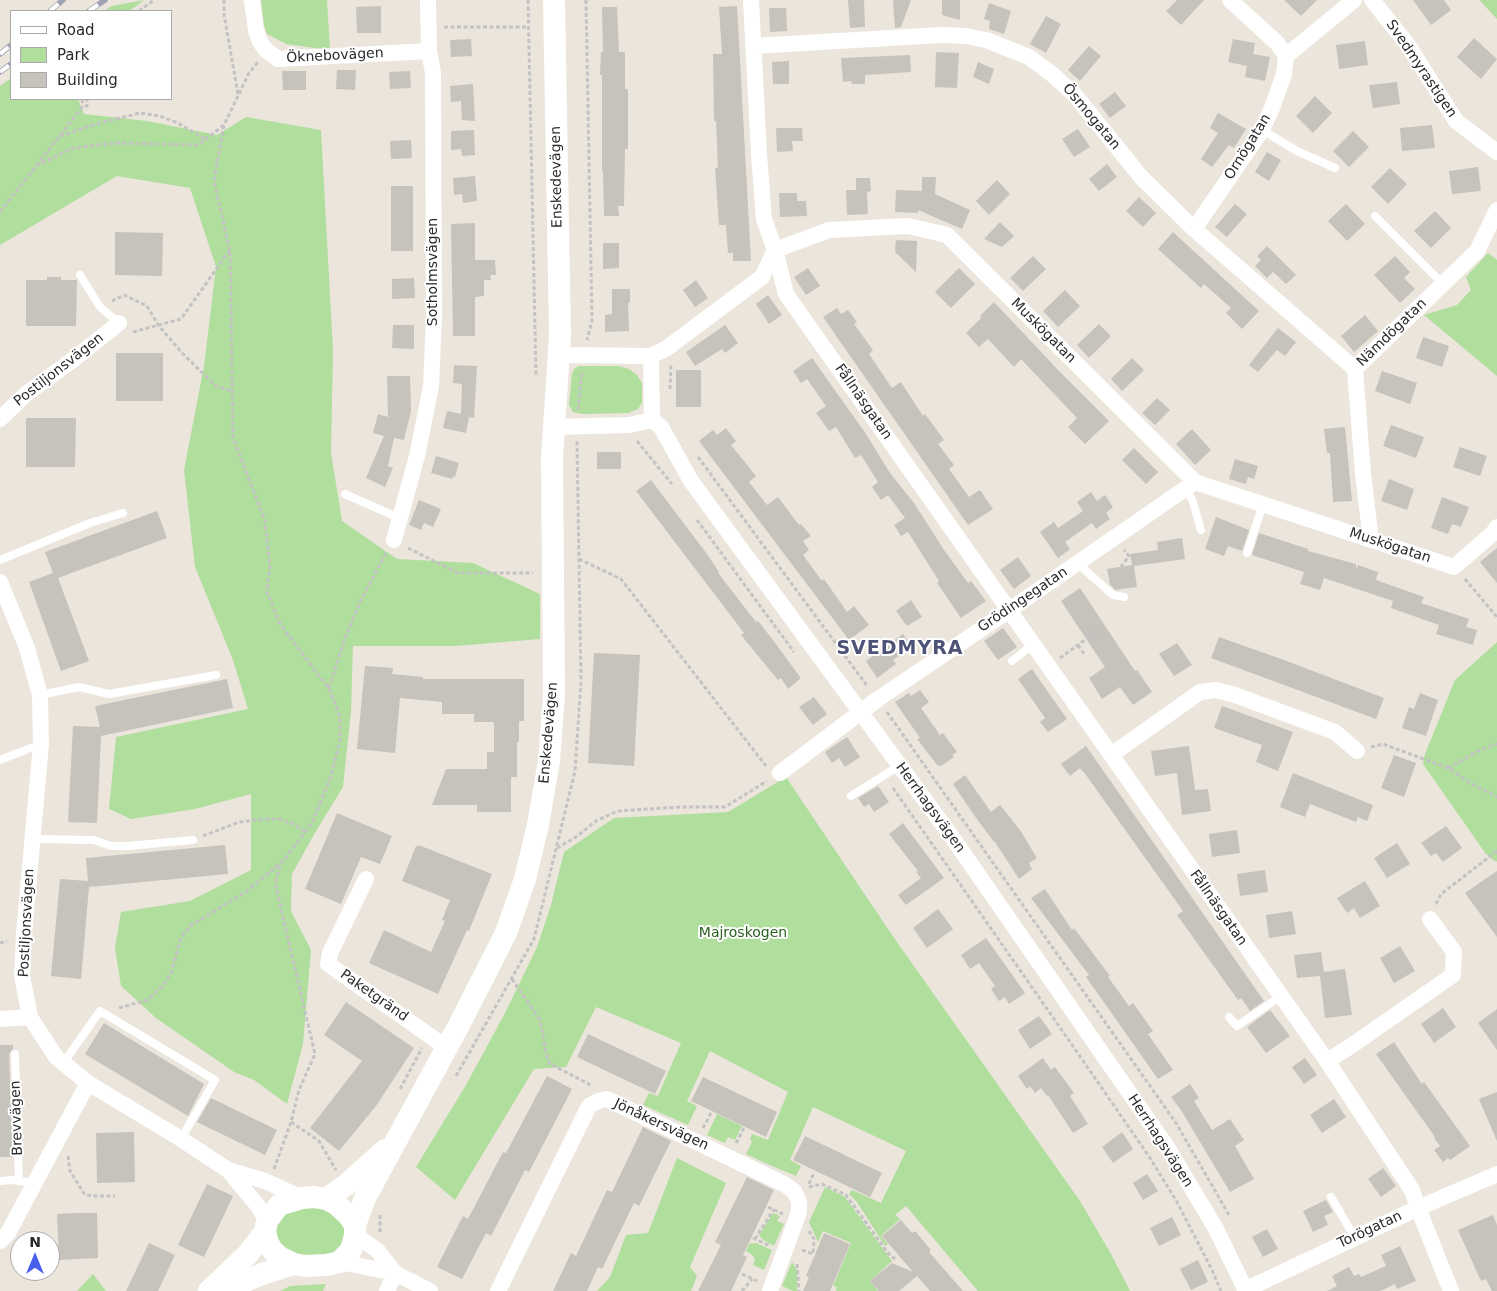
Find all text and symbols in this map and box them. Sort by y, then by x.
legend [10,10,172,100]
street label: Svedmyrastigen [1382,17,1460,121]
text: Road [57,21,95,39]
street label: Öknebovägen [286,45,384,67]
text: Park [57,46,89,64]
text: Building [57,71,118,89]
street label: Ösmogatan [1059,81,1123,153]
street label: Ornögatan [1221,111,1275,183]
street label: Enskedevägen [548,126,566,228]
street label: Sotholmsvägen [425,218,441,326]
street label: Muskögatan [1007,295,1079,367]
street label: Nämdögatan [1354,296,1430,370]
street label: Postiljonsvägen [11,330,107,410]
street label: Fållnäsgatan [831,361,895,443]
street label: Muskögatan [1347,525,1433,567]
street label: Grödingegatan [975,564,1071,636]
district label: SVEDMYRA [835,638,965,660]
street label: Enskedevägen [536,681,562,785]
street label: Herrhagsvägen [892,760,968,856]
street label: Fållnäsgatan [1186,867,1250,949]
street label: Postiljonsvägen [16,868,38,978]
park label: Majroskogen [699,925,787,941]
street label: Paketgränd [337,966,411,1026]
street label: Brevvägen [7,1080,27,1156]
street label: Herrhagsvägen [1124,1092,1196,1190]
street label: Jönåkersvägen [611,1096,711,1154]
street label: Torögatan [1335,1208,1405,1252]
north arrow [10,1231,60,1281]
text: N [29,1234,41,1250]

